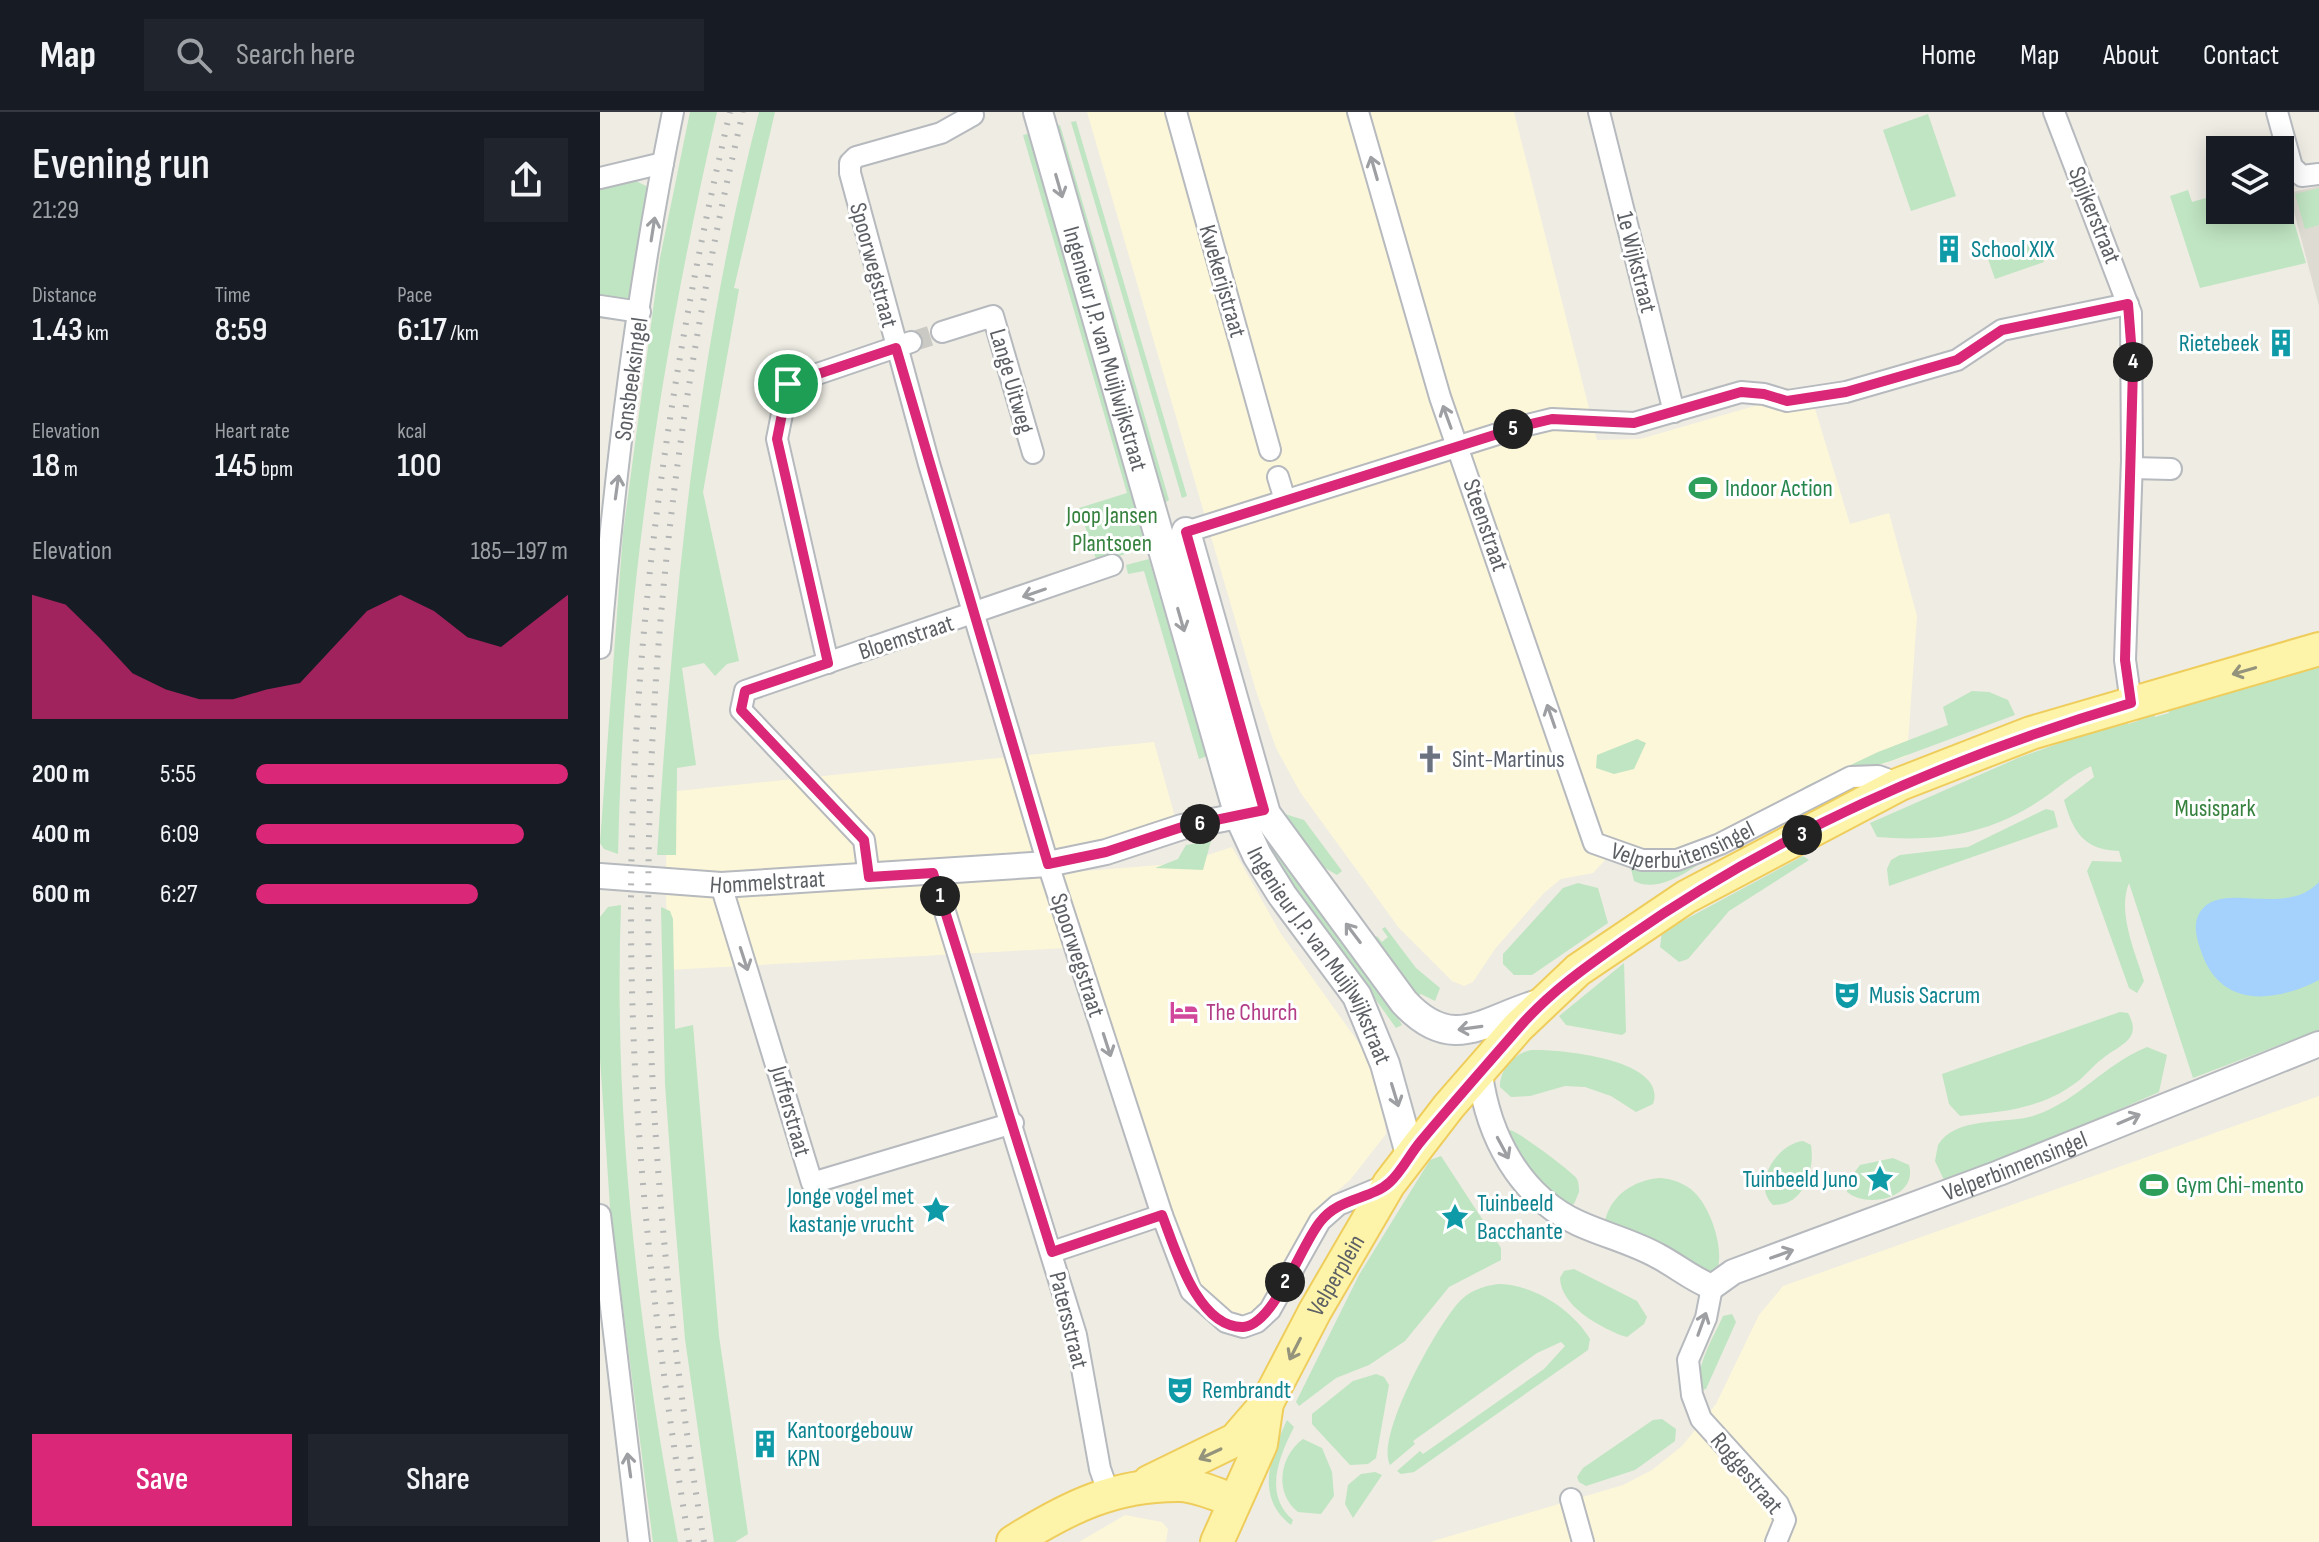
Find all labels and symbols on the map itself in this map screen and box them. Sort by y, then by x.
one-way arrow [1366,156,1380,181]
street label: Spijkerstraat [2062,162,2127,268]
one-way arrow [1052,173,1067,199]
street label: Spoorwegstraat [843,199,904,331]
street label: 1e Wijkstraat [1610,208,1663,316]
one-way arrow [646,217,661,243]
street label: Kwekerijstraat [1193,221,1252,341]
street label: Ingenieur J.P. van Muijlwijkstraat [1056,223,1154,474]
building icon: School XIX [1934,234,1964,264]
place label: School XIX [1971,235,2055,264]
street label: Sonsbeeksingel [608,316,654,443]
street label: Lange Uitweg [983,325,1040,437]
building icon: Rietebeek [2266,328,2296,358]
place label: Rietebeek [2179,329,2259,358]
pin: 4 [2113,342,2153,382]
pin [754,350,822,418]
one-way arrow [1439,406,1453,430]
pin: 5 [1493,409,1533,449]
sports icon: Indoor Action [1688,473,1718,503]
place label: Indoor Action [1725,474,1833,503]
one-way arrow [610,475,625,500]
street label: Steenstraat [1456,475,1515,575]
park label: Joop Jansen Plantsoen [1065,501,1158,558]
one-way arrow [1022,587,1047,602]
one-way arrow [1174,607,1189,633]
street label: Bloemstraat [855,608,957,666]
one-way arrow [2231,664,2257,679]
one-way arrow [1543,704,1558,729]
church icon: Sint-Martinus [1415,744,1445,774]
place label: Sint-Martinus [1452,745,1565,774]
park label: Musispark [2174,794,2256,823]
pin: 6 [1180,804,1220,844]
street label: Velperbuitensingel [1607,815,1759,875]
pin: 3 [1782,815,1822,855]
street label: Ingenieur J.P. van Muijlwijkstraat [1240,842,1398,1069]
street label: Hommelstraat [709,864,826,900]
pin: 1 [920,876,960,916]
street label: Spoorwegstraat [1044,890,1111,1021]
one-way arrow [1344,923,1361,945]
one-way arrow [738,947,753,972]
theatre icon: Musis Sacrum [1832,980,1862,1010]
place label: Musis Sacrum [1869,981,1980,1010]
hotel icon: The Church [1169,997,1199,1027]
place label: The Church [1206,998,1298,1027]
one-way arrow [1458,1021,1483,1036]
one-way arrow [1100,1031,1115,1057]
street label: Jufferstraat [764,1062,817,1160]
one-way arrow [1389,1082,1403,1107]
one-way arrow [2116,1111,2140,1125]
street label: Velperbinnensingel [1939,1125,2091,1208]
one-way arrow [1496,1135,1512,1159]
place icon: Tuinbeeld Juno [1865,1164,1895,1194]
place label: Tuinbeeld Juno [1742,1165,1858,1194]
sports icon: Gym Chi-mento [2139,1170,2169,1200]
place label: Gym Chi-mento [2176,1171,2304,1200]
place label: Jonge vogel met kastanje vrucht [786,1182,914,1239]
place label: Tuinbeeld Bacchante [1477,1189,1563,1246]
place icon: Jonge vogel met kastanje vrucht [921,1195,951,1225]
place icon: Tuinbeeld Bacchante [1440,1202,1470,1232]
street label: Velperplein [1301,1230,1371,1321]
one-way arrow [1769,1246,1794,1260]
pin: 2 [1265,1262,1305,1302]
street label: Patersstraat [1042,1269,1095,1372]
one-way arrow [1696,1312,1711,1337]
one-way arrow [1287,1336,1303,1360]
theatre icon: Rembrandt [1165,1375,1195,1405]
place label: Rembrandt [1202,1376,1291,1405]
place label: Kantoorgebouw KPN [787,1416,913,1473]
street label: Roggestraat [1704,1427,1789,1520]
building icon: Kantoorgebouw KPN [750,1429,780,1459]
one-way arrow [1198,1447,1222,1462]
one-way arrow [621,1453,636,1478]

